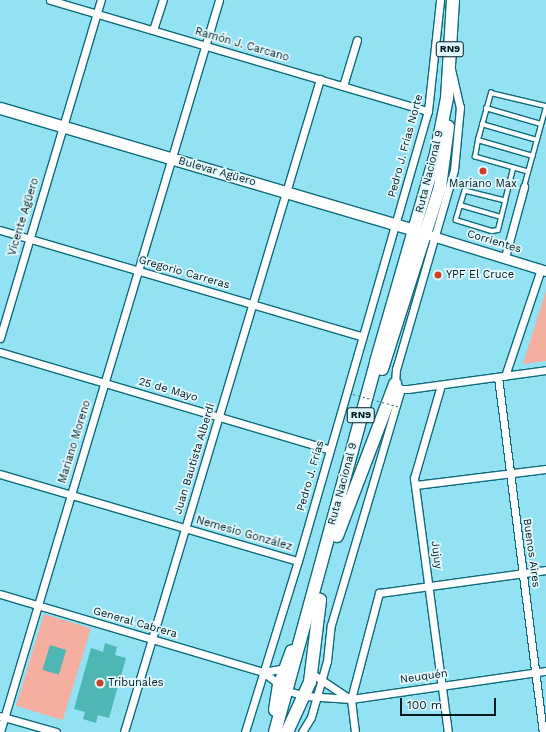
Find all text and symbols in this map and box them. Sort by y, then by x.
street label: Ramón J. Carcano [193,25,291,65]
road number: RN9 [435,41,465,57]
street label: Pedro J. Frías Norte [386,93,426,199]
street label: Ruta Nacional 9 [413,129,447,215]
street label: Bulevar Agüero [176,155,258,189]
marker: Mariano Max [478,166,488,176]
street label: Vicente Agüero [6,176,42,258]
place label: Mariano Max [449,177,517,191]
street label: Corrientes [465,228,523,256]
street label: Gregorio Carreras [137,254,231,292]
place label: YPF El Cruce [446,268,515,282]
marker: YPF El Cruce [433,270,443,280]
street label: 25 de Mayo [137,375,199,405]
street label: Mariano Moreno [56,399,94,485]
street label: Juan Bautista Alberdi [172,402,218,516]
road number: RN9 [346,407,376,423]
street label: Pedro J. Frías [295,439,327,513]
street label: Ruta Nacional 9 [326,441,360,527]
street label: Nemesio González [194,514,294,554]
street label: Buenos Aires [520,517,542,589]
street label: Jujuy [427,540,445,570]
street label: General Cabrera [91,605,179,641]
street label: Neuquén [399,667,449,687]
place label: Tribunales [108,676,164,690]
marker: Tribunales [95,678,105,688]
scale bar [402,690,498,716]
text: 100 m [407,698,442,712]

